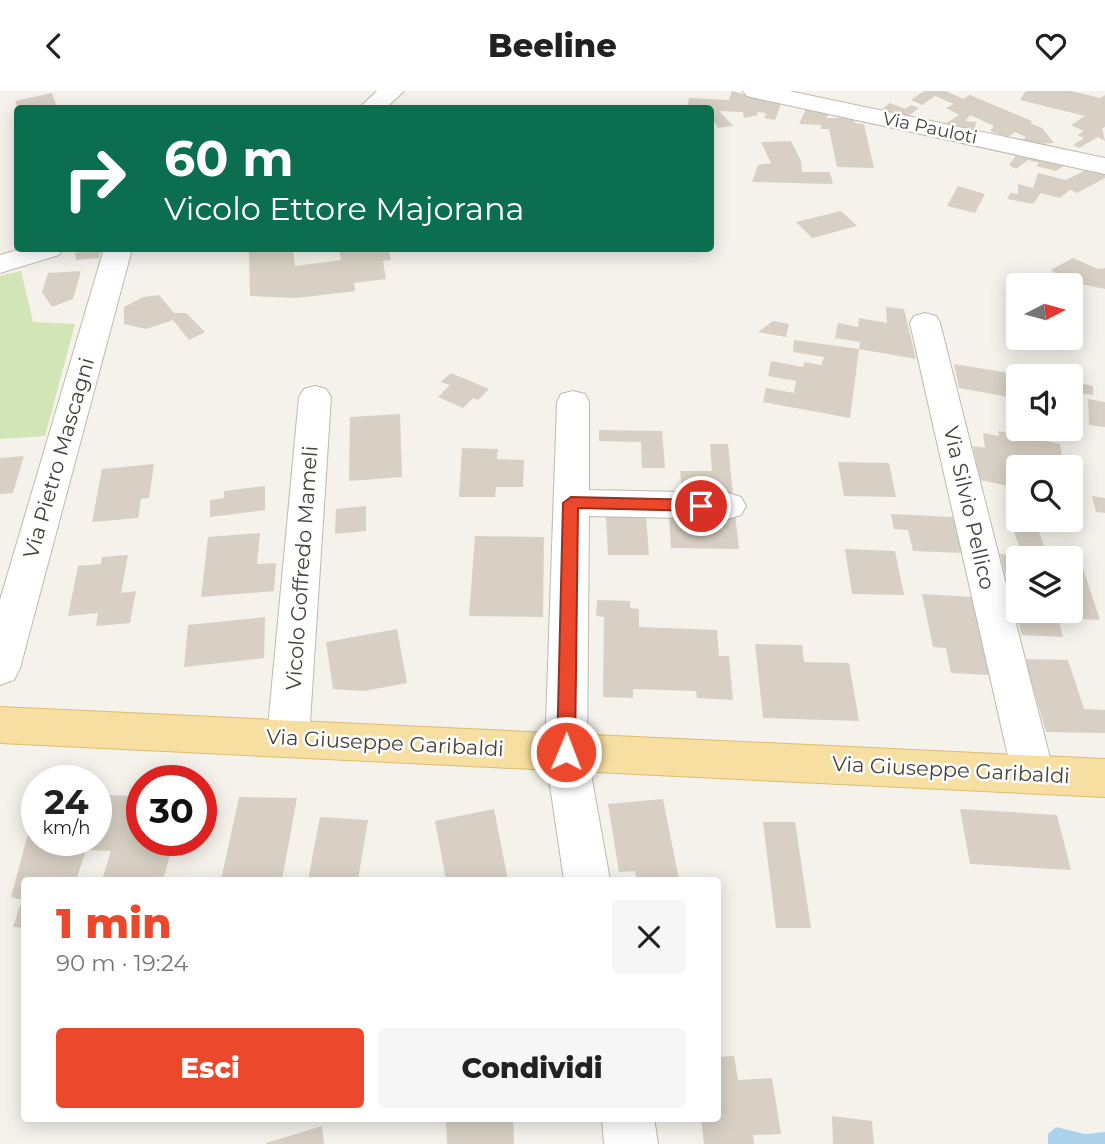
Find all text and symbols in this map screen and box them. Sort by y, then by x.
text: Beeline [488,26,617,65]
icon: back [35,27,73,65]
icon: heart [1032,27,1070,65]
street label: Via Pauloti [881,107,979,149]
text: 60 m [164,129,294,188]
icon: right [49,133,140,224]
text: Vicolo Ettore Majorana [164,189,525,228]
north arrow [1006,273,1083,350]
map controls [1006,273,1083,623]
street label: Via Pietro Mascagni [18,355,99,561]
button: sound [1006,364,1083,441]
street label: Via Silvio Pellico [939,424,1000,592]
street label: Vicolo Goffredo Mameli [280,445,323,691]
button: search [1006,455,1083,532]
pin [671,476,731,536]
icon: arrive [682,487,720,525]
button: layers [1006,546,1083,623]
position arrow [529,715,603,789]
street label: Via Giuseppe Garibaldi [266,724,505,761]
street label: Via Giuseppe Garibaldi [832,751,1071,788]
speed limit sign: 30 [126,765,217,856]
text: 24 [44,780,89,823]
text: km/h [42,817,91,839]
text: 1 min [56,897,172,949]
button: close [612,900,686,974]
text: 90 m · 19:24 [56,949,188,977]
button: Esci [56,1028,364,1108]
button: Condividi [378,1028,686,1108]

